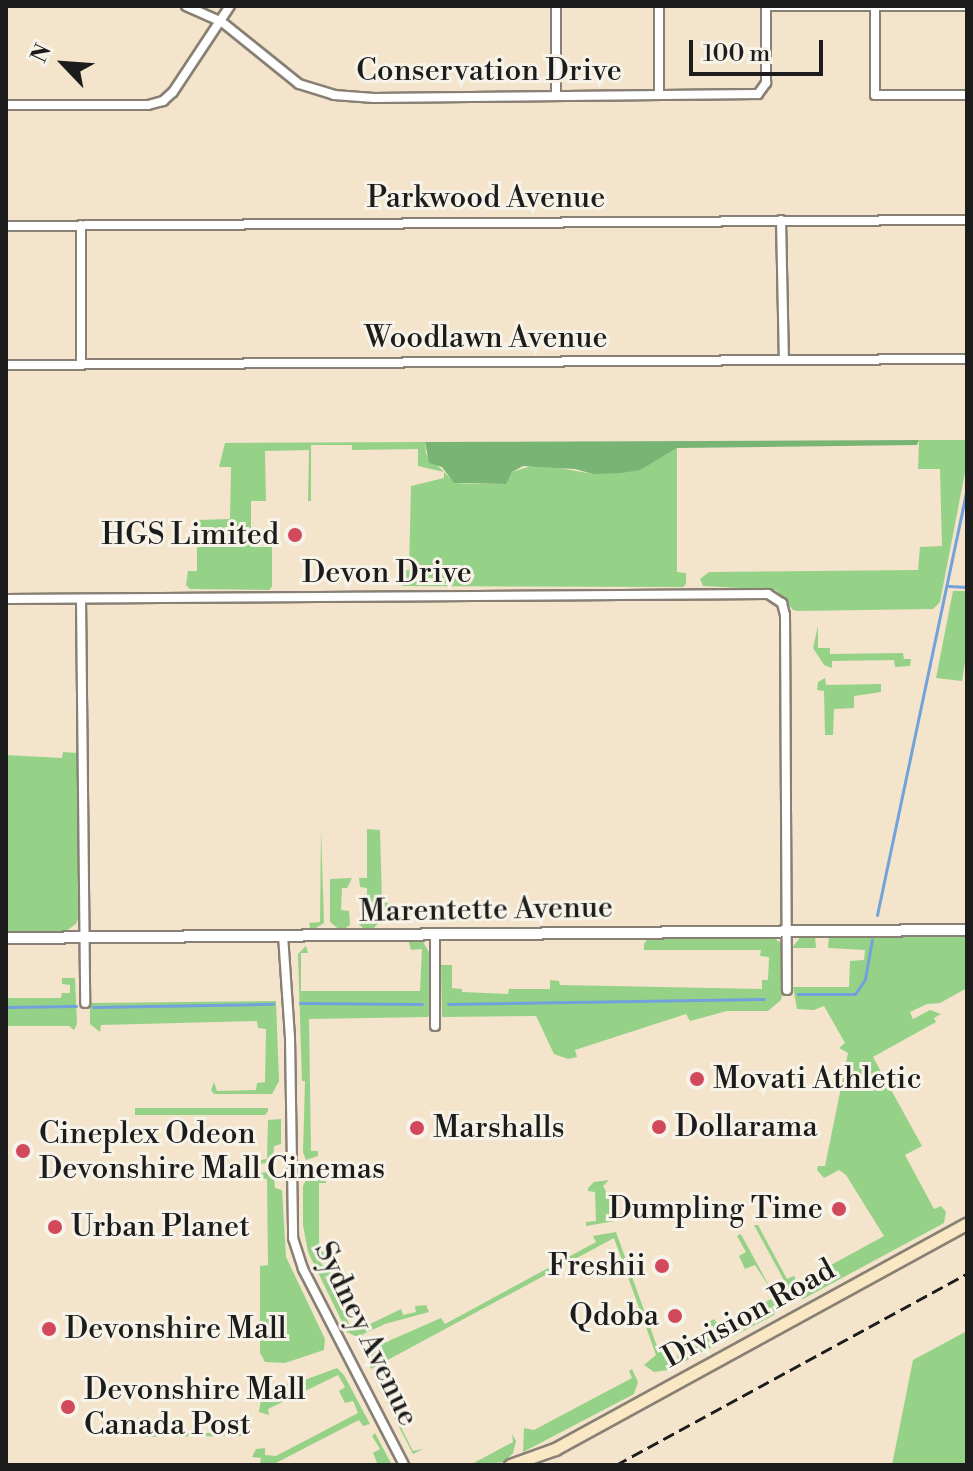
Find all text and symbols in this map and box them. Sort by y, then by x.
north arrow [24,24,104,104]
scale bar [693,24,827,74]
text: 100 m [703,39,770,69]
text: N [26,40,58,67]
street label: Conservation Drive [356,53,622,89]
street label: Parkwood Avenue [367,180,605,216]
street label: Woodlawn Avenue [364,320,608,356]
place label: HGS Limited [101,517,279,553]
marker: HGS Limited [286,526,304,544]
street label: Devon Drive [302,555,472,591]
street label: Marentette Avenue [359,890,613,930]
place label: Movati Athletic [713,1061,922,1097]
marker: Movati Athletic [688,1070,706,1088]
place label: Dollarama [675,1109,818,1145]
place label: Marshalls [433,1110,565,1146]
place label: Cineplex Odeon Devonshire Mall Cinemas [39,1116,385,1186]
marker: Dollarama [650,1118,668,1136]
marker: Marshalls [408,1119,426,1137]
marker: Cineplex Odeon Devonshire Mall Cinemas [14,1142,32,1160]
place label: Dumpling Time [608,1191,823,1227]
marker: Dumpling Time [830,1200,848,1218]
place label: Urban Planet [71,1209,250,1245]
marker: Urban Planet [46,1218,64,1236]
street label: Sydney Avenue [306,1236,426,1432]
place label: Freshii [548,1248,646,1284]
street label: Division Road [656,1252,842,1376]
marker: Freshii [653,1257,671,1275]
place label: Qdoba [569,1298,659,1334]
marker: Qdoba [666,1307,684,1325]
place label: Devonshire Mall [65,1311,287,1347]
marker: Devonshire Mall [40,1320,58,1338]
place label: Devonshire Mall Canada Post [84,1372,306,1442]
marker: Devonshire Mall Canada Post [59,1398,77,1416]

